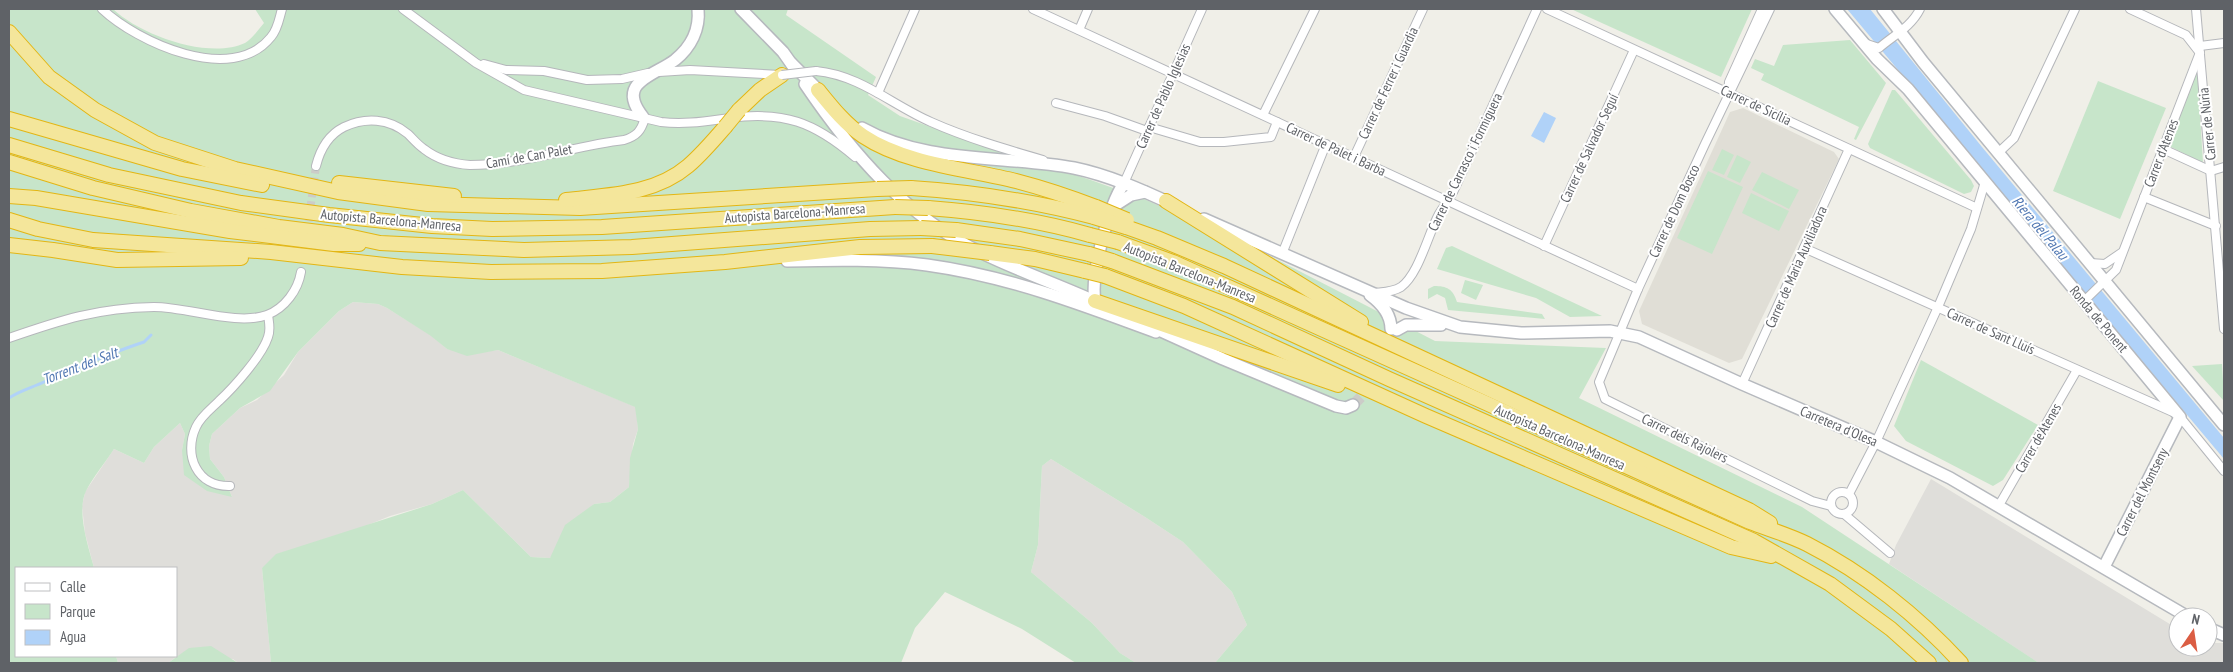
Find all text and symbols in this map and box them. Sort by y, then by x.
street label: Carrer de Ferrer i Guardia [1354,24,1422,142]
street label: Carrer de Pablo Iglesias [1132,40,1194,151]
street label: Carrer de Sicília [1718,81,1794,129]
street label: Carrer de Núria [2194,87,2220,161]
street label: Carrer de Carrasco i Formiguera [1424,90,1506,234]
street label: Carrer de Salvador Seguí [1556,90,1622,206]
street label: Carrer d'Atenes [2140,116,2182,190]
street label: Carrer de Palet i Barba [1283,118,1389,180]
street label: Camí de Can Palet [485,140,574,172]
street label: Carrer de Dom Bosco [1645,162,1703,260]
water label: Riera del Palau [2008,192,2074,265]
street label: Autopista Barcelona-Manresa [724,199,866,227]
street label: Carrer de Maria Auxiliadora [1761,203,1831,331]
street label: Autopista Barcelona-Manresa [320,205,462,235]
street label: Autopista Barcelona-Manresa [1121,237,1259,307]
street label: Ronda de Ponent [2066,282,2132,356]
street label: Carrer de Sant Lluís [1944,304,2038,359]
water label: Torrent del Salt [39,342,122,389]
street label: Autopista Barcelona-Manresa [1492,400,1628,474]
street label: Carrer de'Atenes [2011,400,2065,476]
street label: Carretera d'Olesa [1798,402,1880,450]
street label: Carrer dels Rajolers [1639,409,1731,467]
street label: Carrer del Montseny [2112,444,2172,539]
legend [15,567,178,657]
text: Calle [60,577,86,596]
text: Parque [60,602,96,621]
north arrow [2168,607,2218,657]
text: N [2190,610,2202,629]
text: Agua [60,627,86,646]

